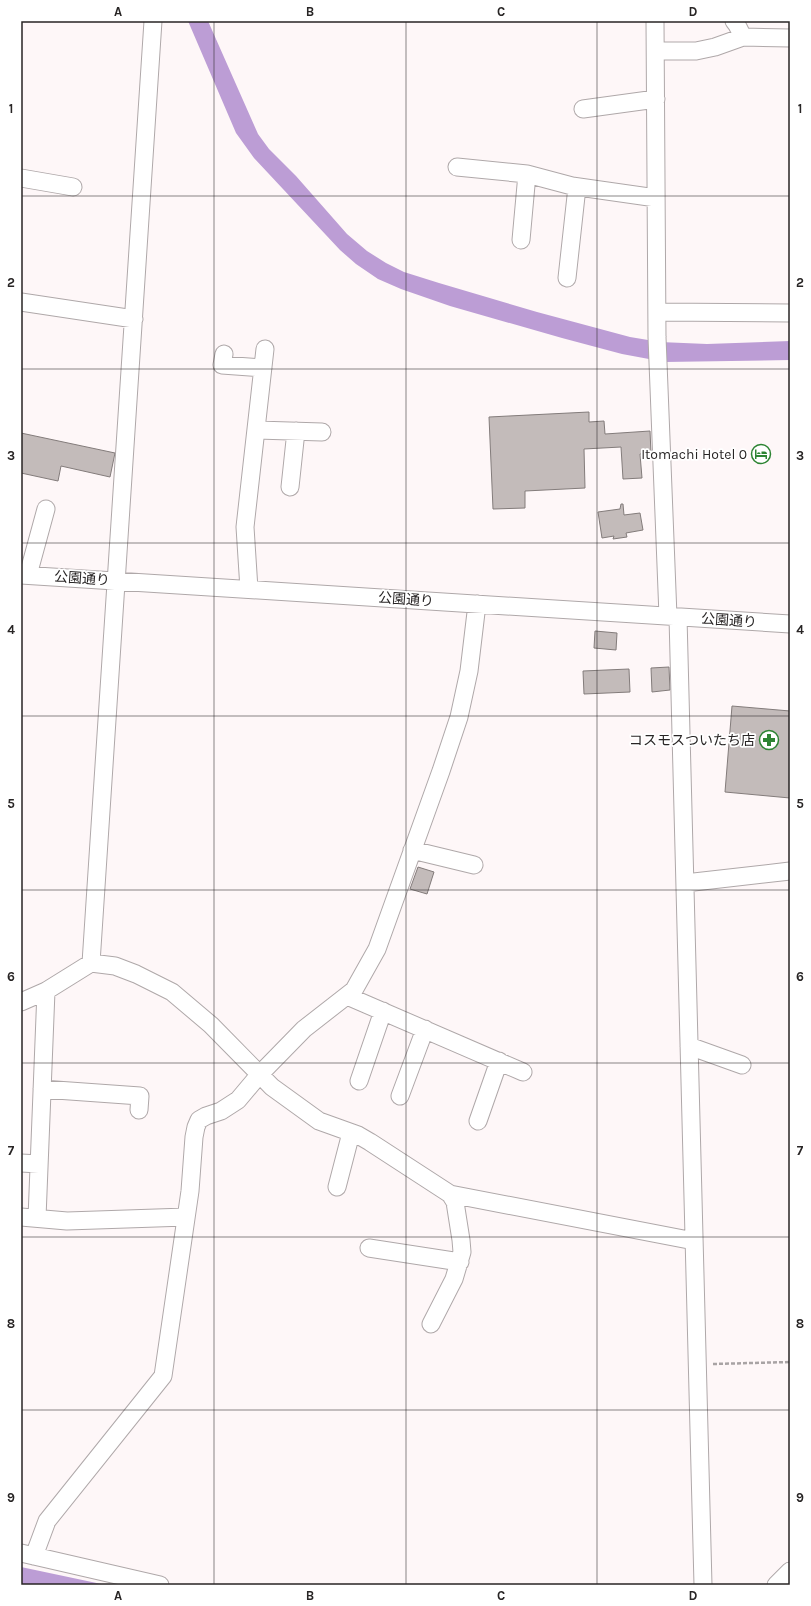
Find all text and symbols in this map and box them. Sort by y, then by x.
text: A [114,4,122,19]
text: B [306,4,314,19]
text: C [497,4,505,19]
text: D [689,4,698,19]
text: 1 [9,101,13,116]
text: 1 [798,101,802,116]
text: 2 [7,275,15,290]
text: 2 [796,275,804,290]
hotel icon: Itomachi Hotel 0 [750,443,772,465]
place label: Itomachi Hotel 0 [641,446,747,463]
text: 3 [7,448,15,463]
text: 3 [796,448,804,463]
street label: 公園通り [53,568,110,589]
street label: 公園通り [377,589,434,610]
street label: 公園通り [700,610,757,631]
text: 4 [7,622,15,637]
text: 4 [796,622,804,637]
pharmacy icon: コスモスついたち店 [758,729,780,751]
place label: コスモスついたち店 [629,732,755,749]
text: 5 [7,796,15,811]
text: 5 [796,796,804,811]
text: 6 [7,969,15,984]
text: 6 [796,969,804,984]
text: 7 [8,1143,15,1158]
text: 7 [797,1143,804,1158]
text: 8 [7,1316,15,1331]
text: 8 [796,1316,804,1331]
text: 9 [7,1490,15,1505]
text: 9 [796,1490,804,1505]
text: A [114,1588,122,1603]
text: B [306,1588,314,1603]
text: C [497,1588,505,1603]
text: D [689,1588,698,1603]

